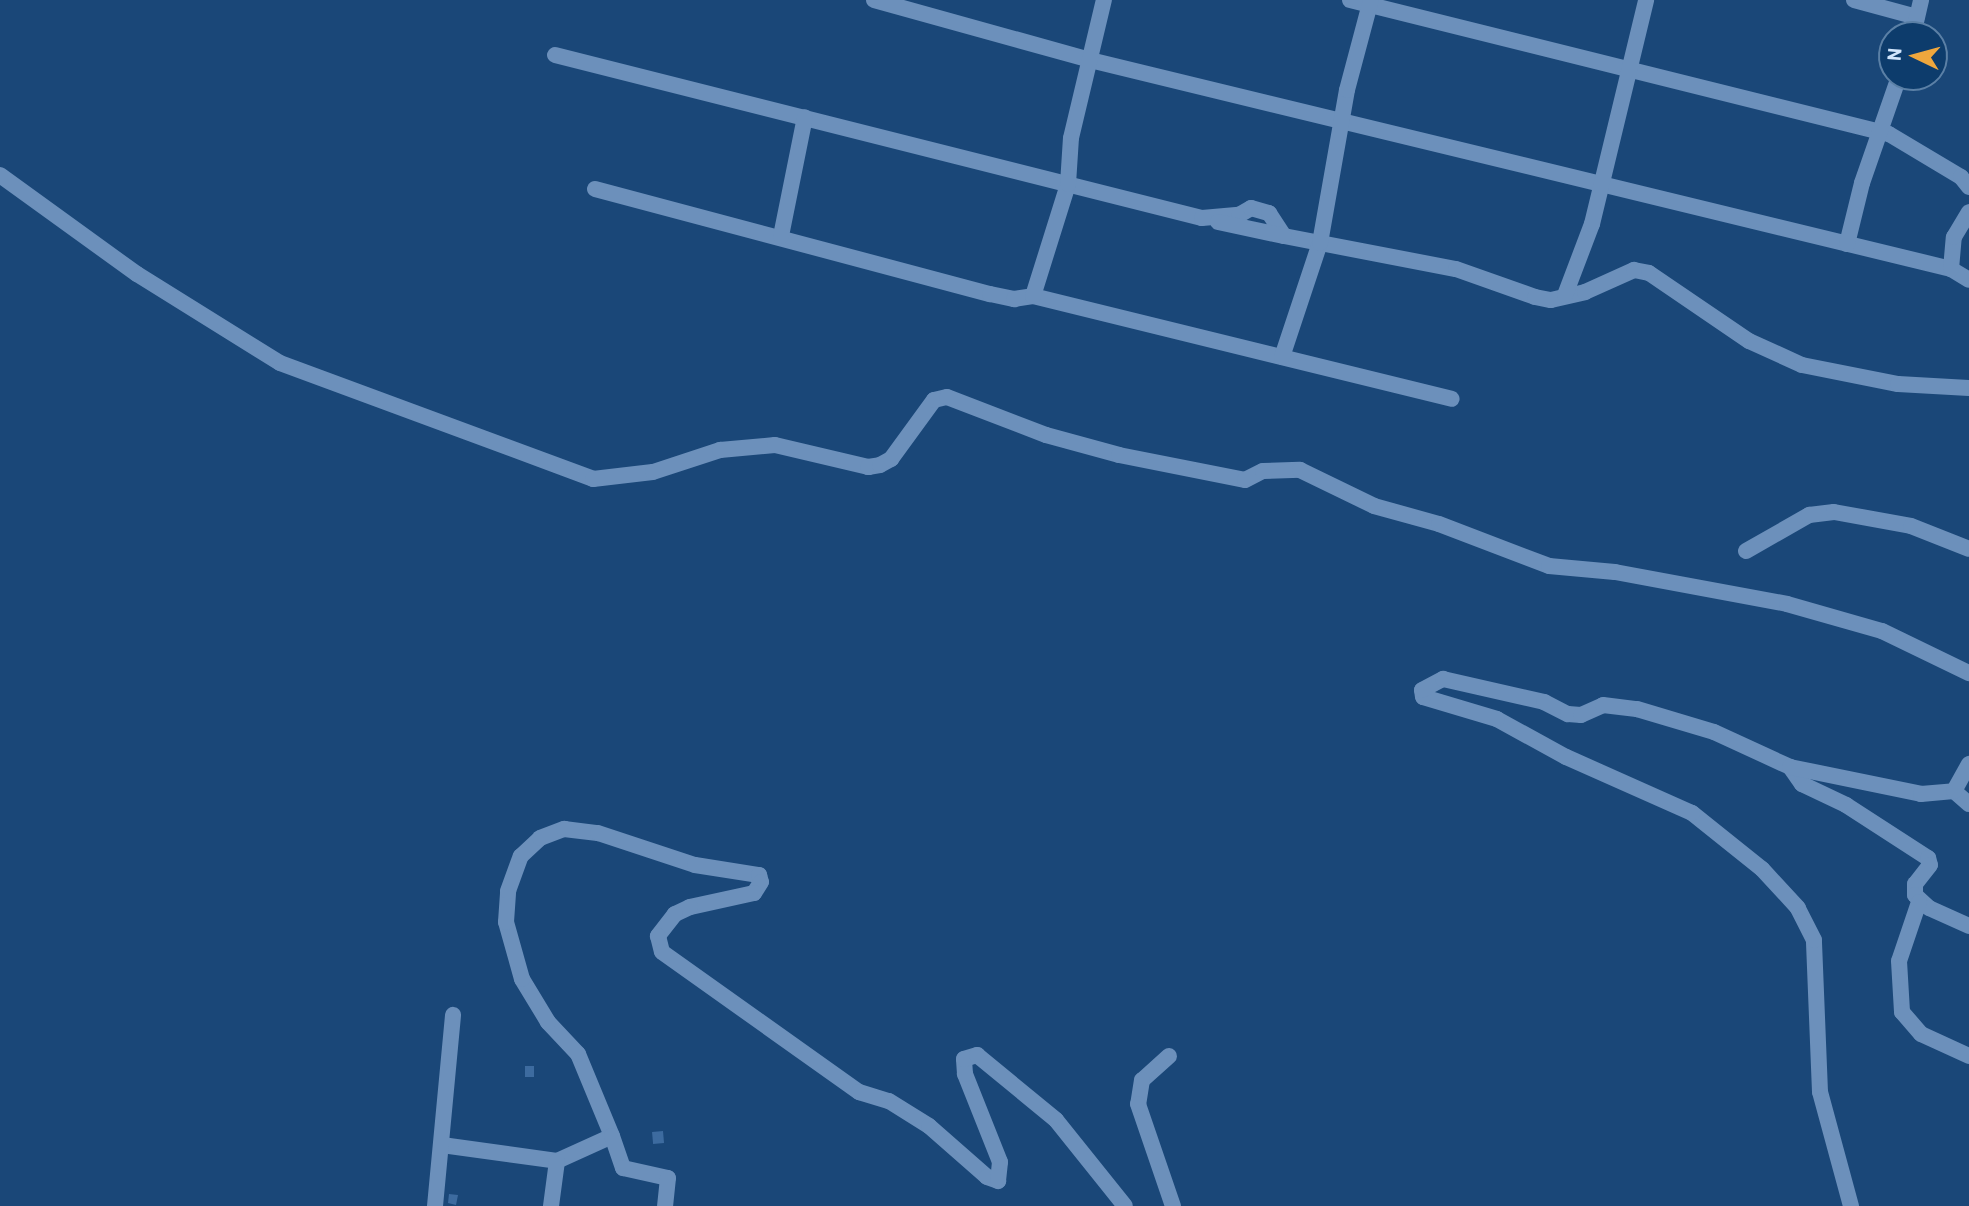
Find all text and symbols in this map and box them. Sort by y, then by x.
north arrow [1878,21,1948,91]
text: N [1882,47,1906,62]

